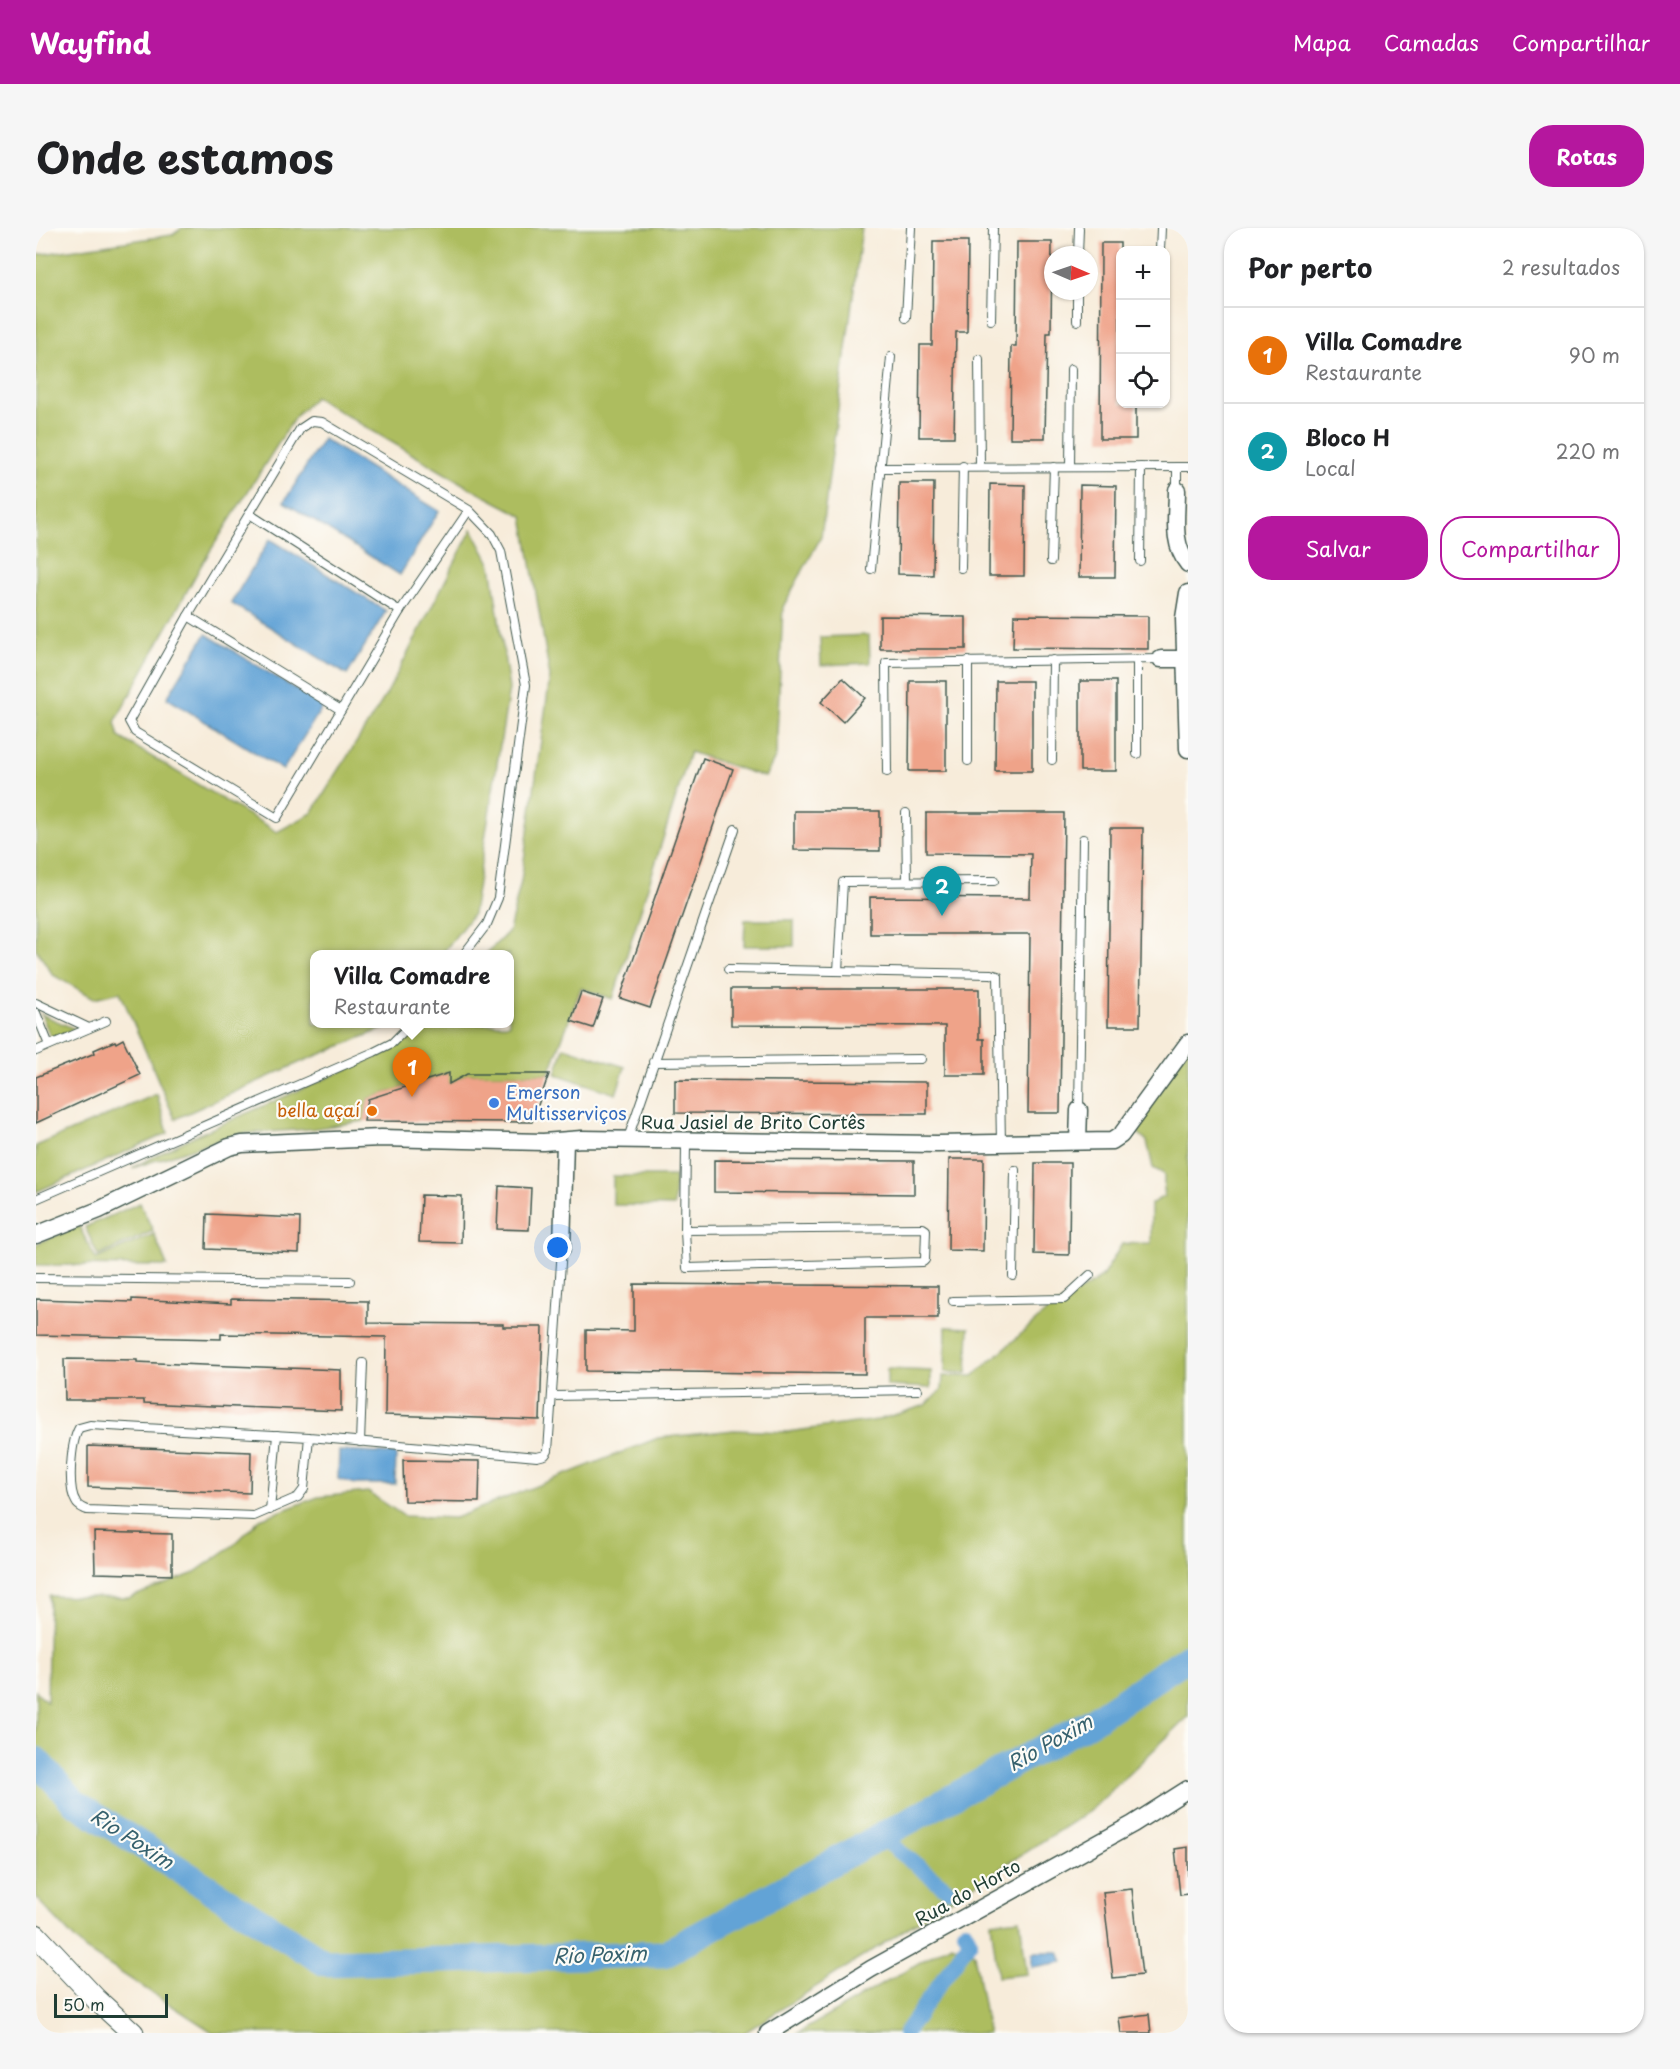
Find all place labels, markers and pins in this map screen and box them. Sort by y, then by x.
pin: 2 [922,866,962,916]
pin: 1 [392,1048,431,1097]
place label: Emerson Multisserviços [506,1078,627,1126]
place label: bella açaí [277,1096,360,1123]
marker: Emerson Multisserviços [487,1096,501,1110]
marker: bella açaí [365,1104,379,1118]

